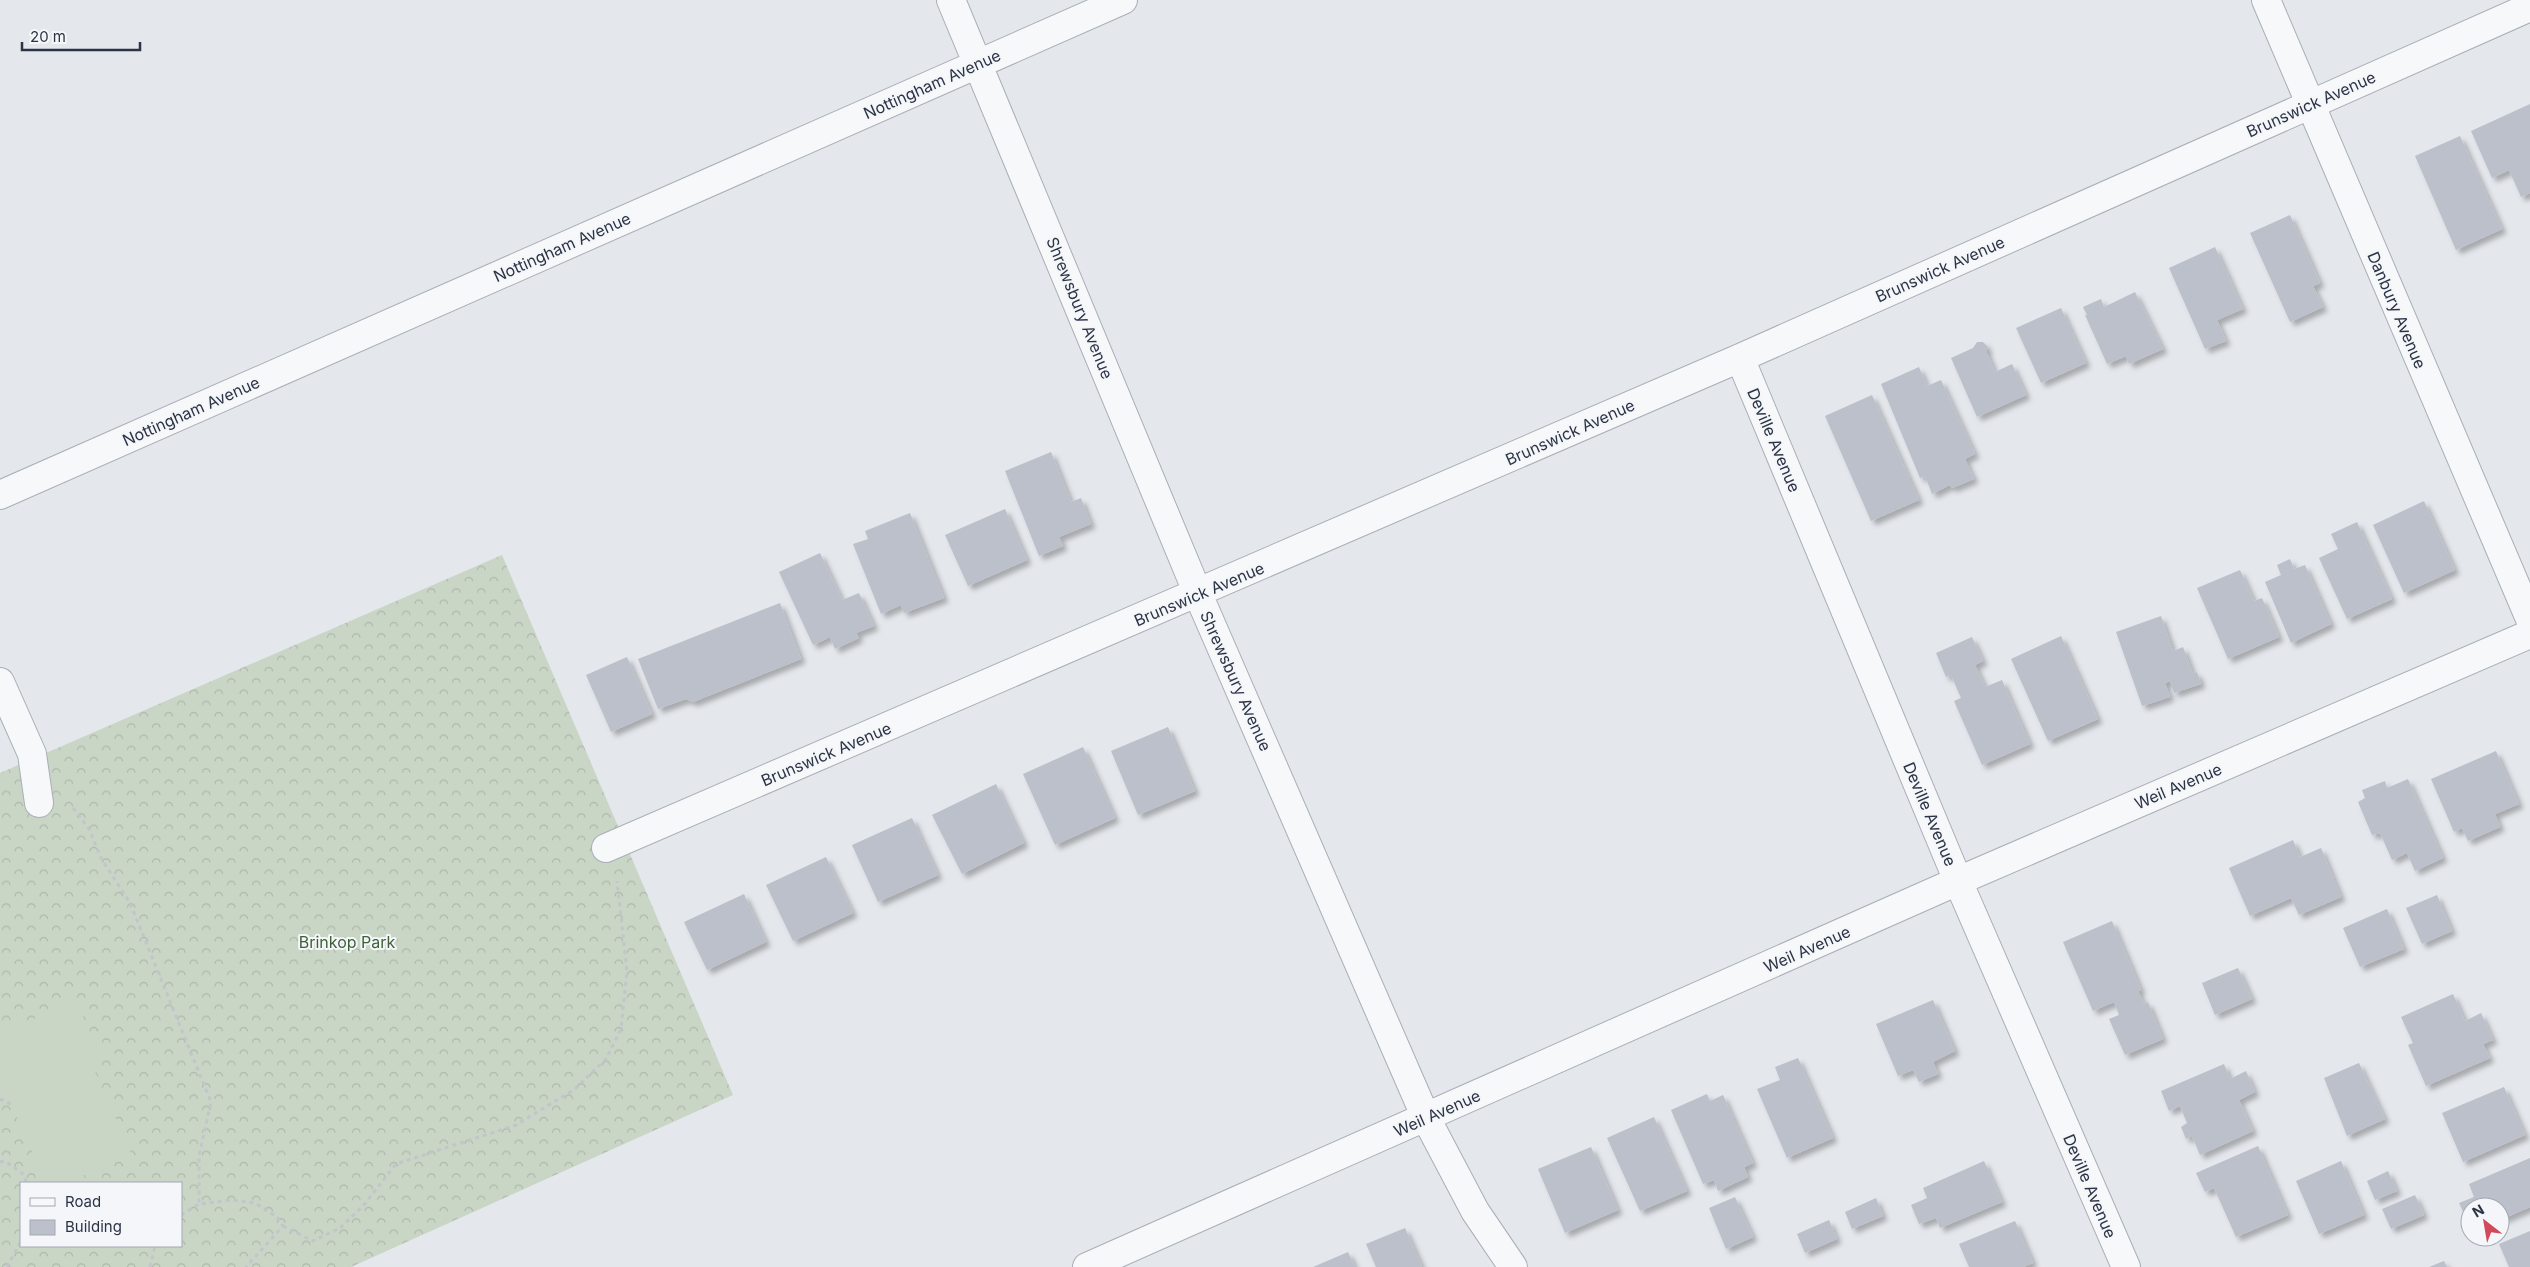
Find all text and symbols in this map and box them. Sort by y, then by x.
scale bar [22,20,140,52]
text: 20 m [30,27,66,46]
street label: Nottingham Avenue [860,45,1004,123]
street label: Brunswick Avenue [2243,67,2379,141]
street label: Nottingham Avenue [490,208,634,286]
street label: Brunswick Avenue [1872,232,2008,306]
street label: Shrewsbury Avenue [1042,234,1118,382]
street label: Danbury Avenue [2363,248,2431,372]
street label: Nottingham Avenue [119,372,263,450]
street label: Deville Avenue [1743,385,1805,495]
street label: Brunswick Avenue [1502,395,1638,469]
street label: Brunswick Avenue [1131,558,1267,630]
street label: Shrewsbury Avenue [1196,608,1276,754]
street label: Brunswick Avenue [758,718,894,790]
street label: Deville Avenue [1899,759,1961,869]
street label: Weil Avenue [2131,759,2225,813]
street label: Weil Avenue [1761,921,1853,977]
park label: Brinkop Park [299,932,396,952]
street label: Weil Avenue [1391,1085,1483,1141]
street label: Deville Avenue [2059,1131,2121,1241]
legend [20,1182,182,1247]
text: Road [65,1192,101,1211]
north arrow [2460,1197,2510,1247]
text: N [2469,1200,2487,1220]
text: Building [65,1217,122,1236]

